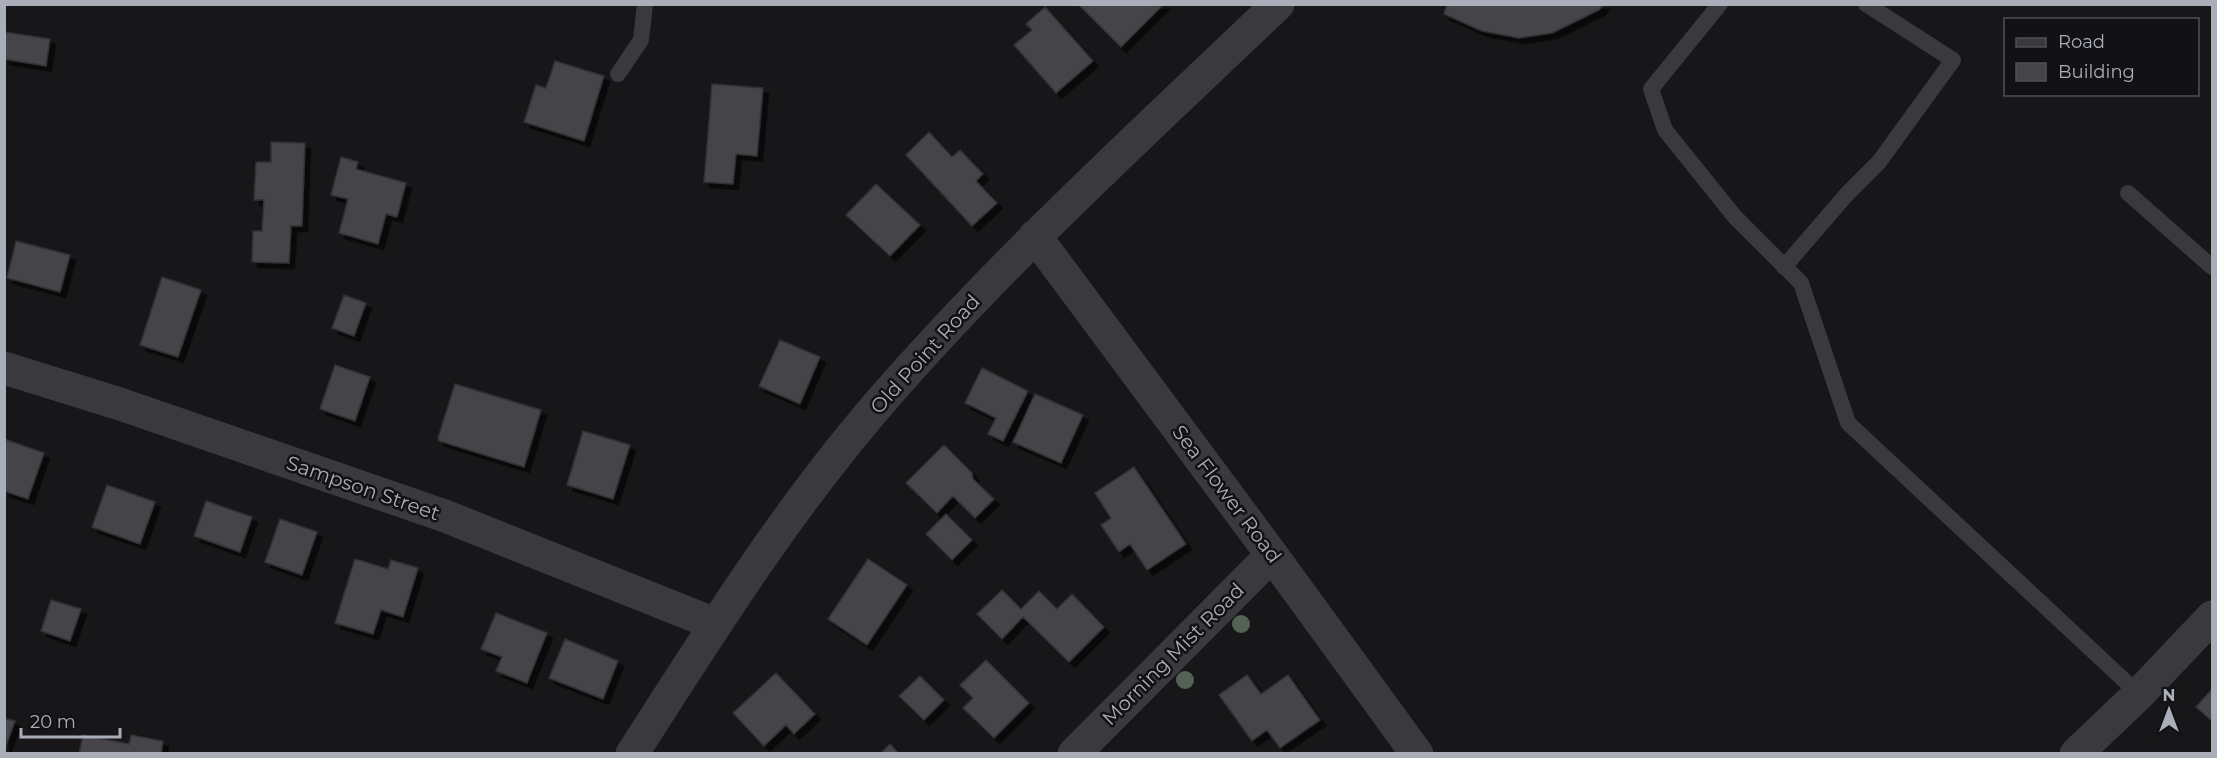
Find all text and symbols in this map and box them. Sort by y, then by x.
legend [2004,18,2199,96]
text: Road [2058,31,2105,53]
text: Building [2058,61,2135,83]
street label: Old Point Road [865,289,985,419]
street label: Sea Flower Road [1167,420,1287,568]
street label: Sampson Street [283,451,443,525]
street label: Morning Mist Road [1097,578,1249,730]
north arrow [2139,680,2199,740]
text: N [2163,686,2175,705]
scale bar [21,701,120,739]
text: 20 m [30,711,76,733]

